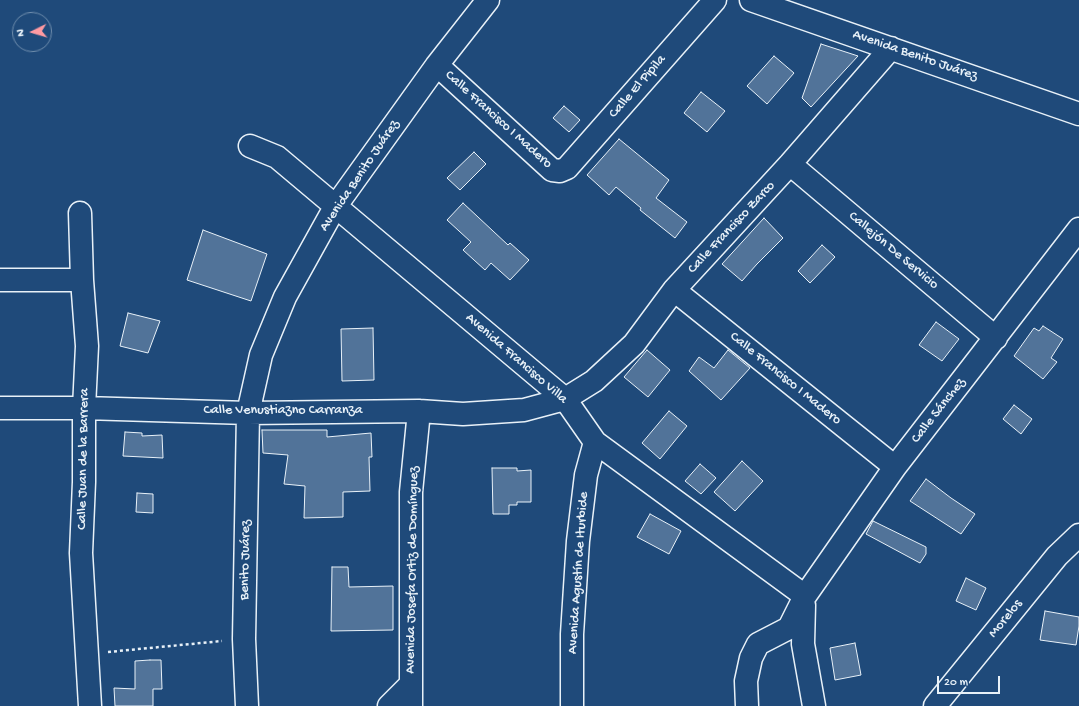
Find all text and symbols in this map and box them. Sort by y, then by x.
north arrow [12,12,52,52]
street label: Avenida Benito Juárez [850,27,980,85]
text: N [15,29,27,37]
street label: Calle El Pipila [606,52,670,122]
street label: Calle Francisco I Madero [441,67,555,173]
street label: Avenida Benito Juárez [316,117,404,235]
street label: Calle Francisco Zarco [685,178,779,278]
street label: Callejón De Servicio [844,208,942,294]
street label: Avenida Francisco Villa [461,310,571,408]
street label: Calle Francisco I Madero [726,329,844,429]
street label: Calle Sánchez [908,375,970,447]
street label: Calle Juan de la Barrera [74,388,94,530]
street label: Calle Venustiazno Carranza [203,403,363,419]
street label: Avenida Josefa Ortiz de Domínguez [403,466,423,674]
street label: Avenida Agustín de Iturbide [565,491,593,655]
street label: Benito Juárez [237,520,255,600]
street label: Morelos [985,596,1027,642]
scale bar [939,668,1002,694]
text: 20 m [944,676,968,690]

